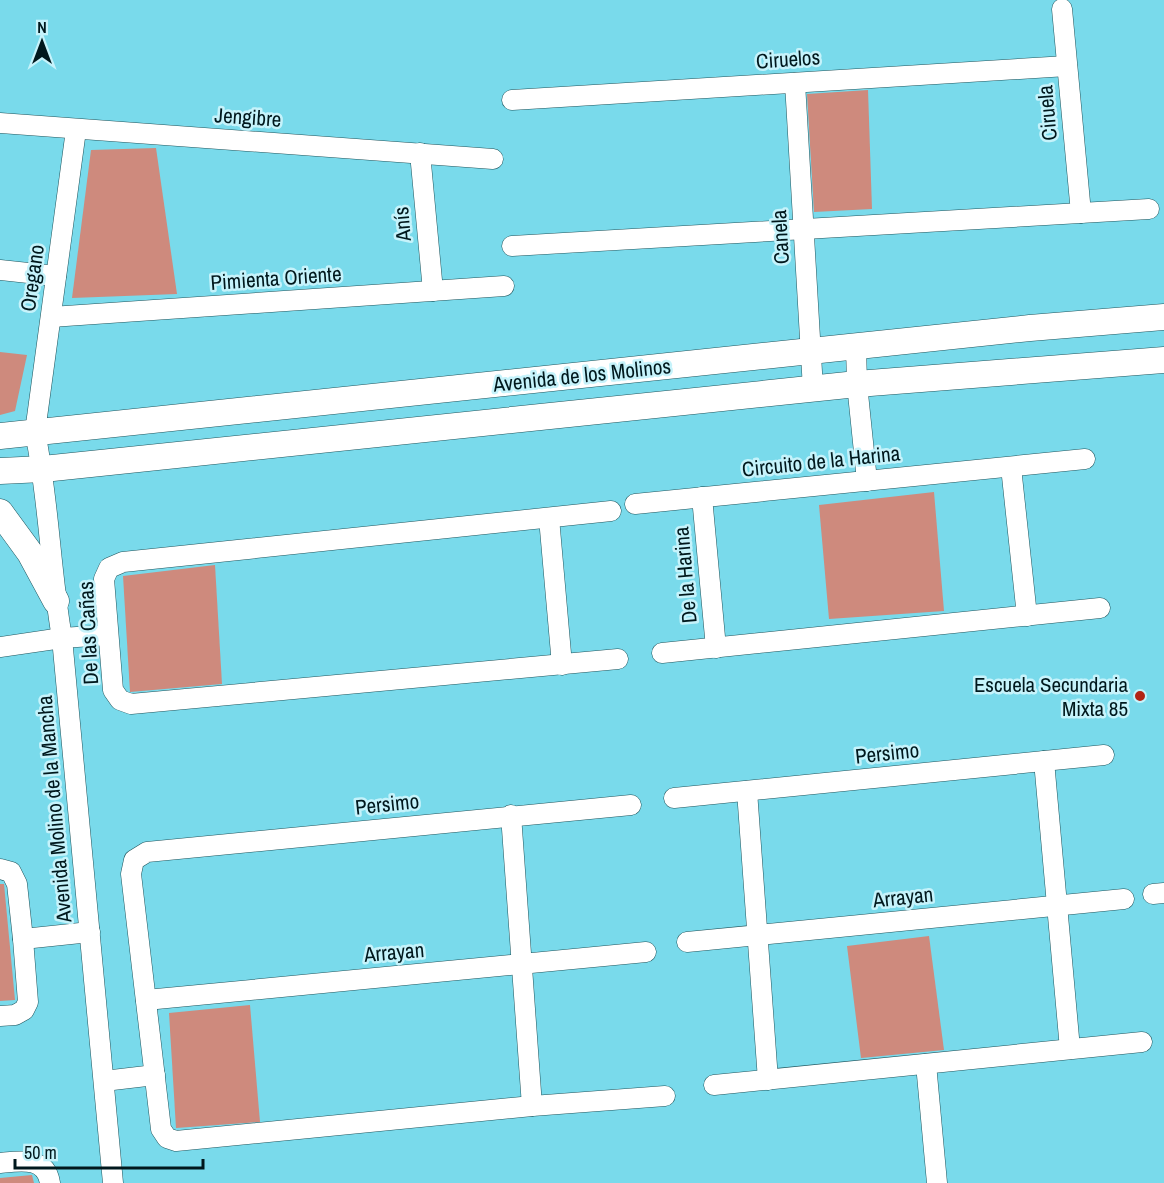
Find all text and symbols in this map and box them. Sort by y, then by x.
north arrow [12,12,72,72]
text: N [37,16,47,38]
street label: Ciruelos [755,42,821,76]
street label: Ciruela [1030,84,1064,142]
street label: Jengibre [214,100,282,134]
street label: Anís [386,206,418,243]
street label: Canela [764,209,796,265]
street label: Oregano [13,243,51,313]
street label: Pimienta Oriente [210,259,342,297]
street label: Avenida de los Molinos [491,351,672,399]
street label: Circuito de la Harina [740,438,902,484]
street label: De la Harina [666,525,704,624]
street label: De las Cañas [71,581,105,685]
place label: Escuela Secundaria Mixta 85 [974,670,1128,723]
marker: Escuela Secundaria Mixta 85 [1133,689,1147,703]
street label: Avenida Molino de la Mancha [30,694,78,925]
street label: Persimo [854,735,920,771]
street label: Persimo [354,786,420,822]
street label: Arrayan [871,879,934,915]
street label: Arrayan [362,935,425,969]
scale bar [15,1132,202,1170]
text: 50 m [24,1140,57,1165]

